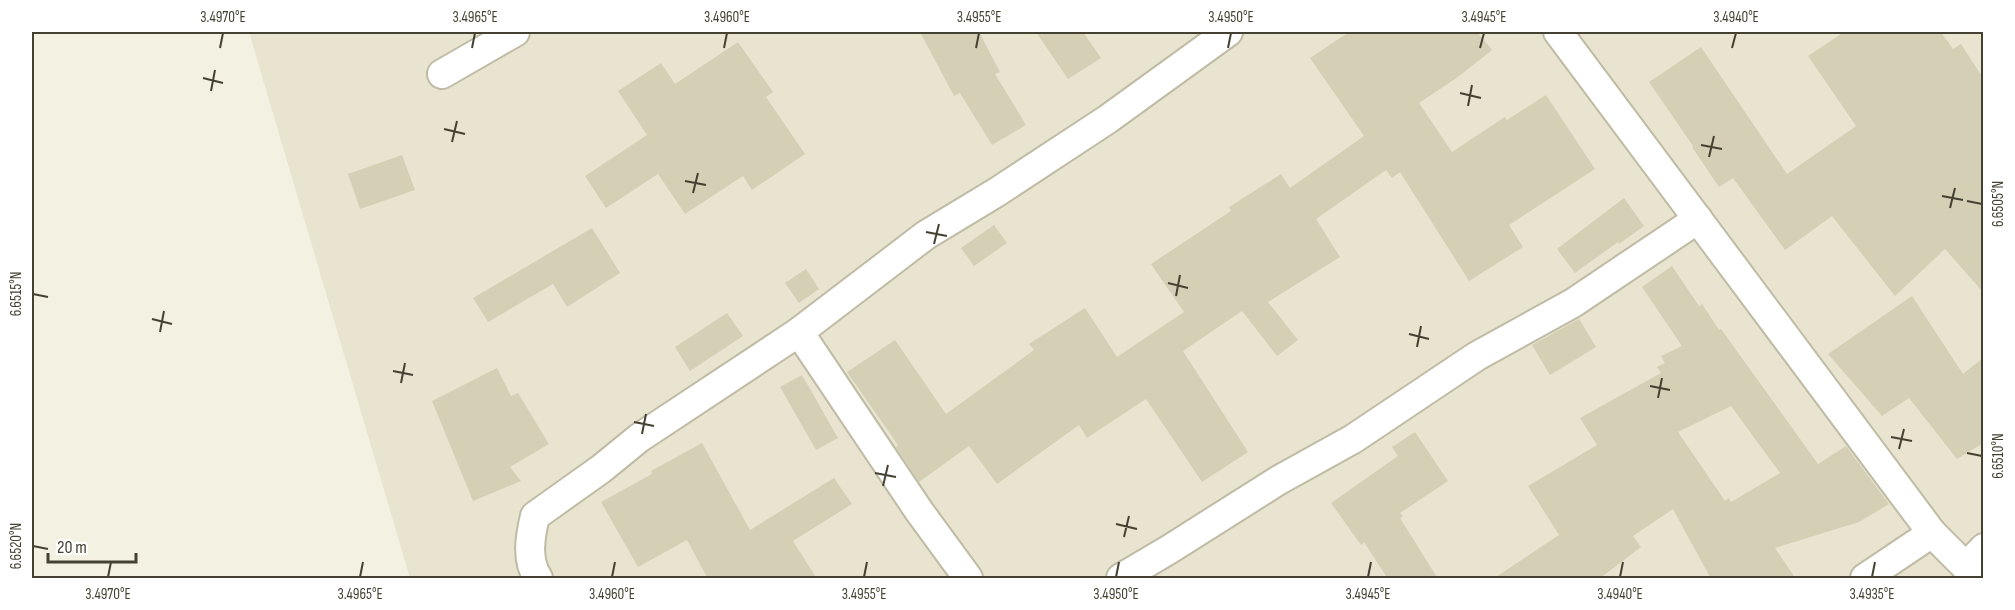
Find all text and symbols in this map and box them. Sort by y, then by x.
text: 3.4970°E [200,8,246,27]
text: 3.4965°E [452,8,498,27]
text: 3.4960°E [704,8,750,27]
text: 3.4955°E [957,8,1001,27]
text: 3.4950°E [1208,8,1254,27]
text: 3.4945°E [1462,8,1507,27]
text: 3.4940°E [1713,8,1759,27]
text: 6.6505°N [1989,181,2008,227]
text: 6.6515°N [7,272,26,316]
text: 6.6510°N [1989,433,2008,479]
text: 6.6520°N [7,523,26,569]
scale bar [48,526,136,564]
text: 20 m [57,537,87,558]
text: 3.4970°E [85,585,131,604]
text: 3.4965°E [337,585,383,604]
text: 3.4960°E [589,585,635,604]
text: 3.4955°E [842,585,886,604]
text: 3.4950°E [1093,585,1139,604]
text: 3.4945°E [1346,585,1391,604]
text: 3.4940°E [1597,585,1643,604]
text: 3.4935°E [1850,585,1894,604]

